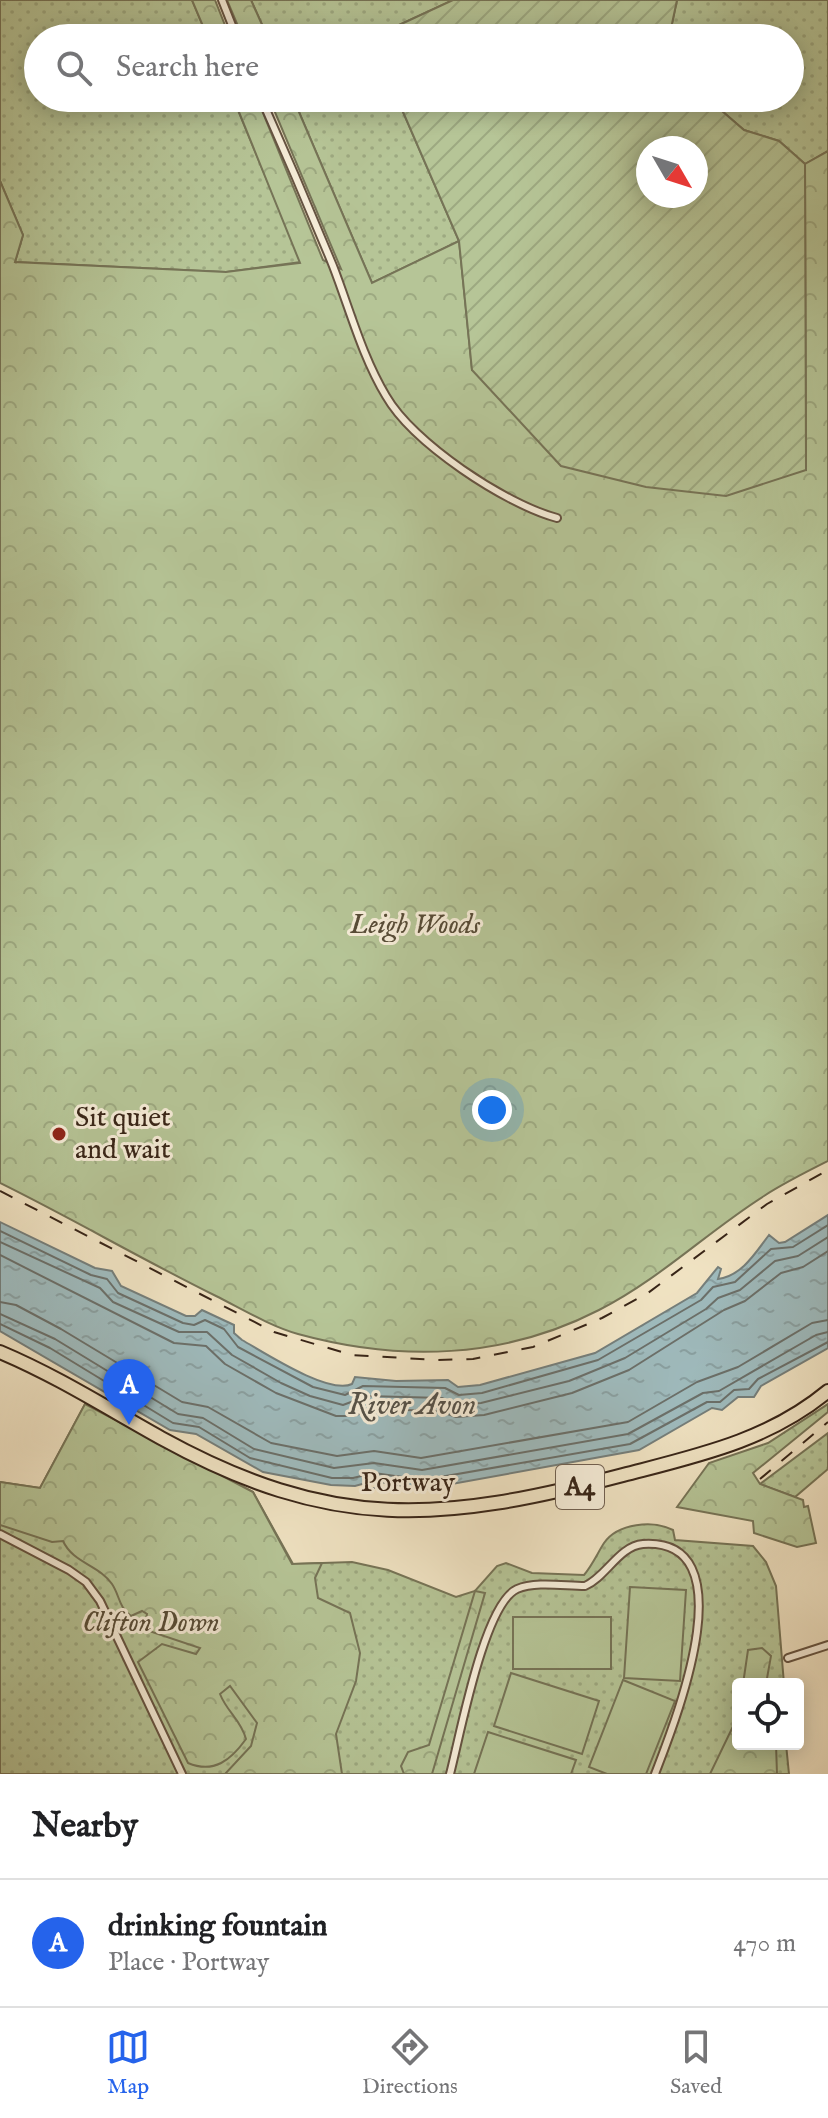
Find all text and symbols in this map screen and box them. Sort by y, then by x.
search box [24,24,804,112]
icon: search [52,46,96,90]
text: Search here [116,49,259,87]
north arrow [636,136,708,208]
park label: Leigh Woods [349,908,481,943]
your location [472,1090,512,1130]
place label: Sit quiet and wait [75,1101,171,1168]
marker: Sit quiet and wait [50,1125,68,1143]
pin: A [103,1359,155,1425]
water label: River Avon [348,1387,476,1425]
road number: A4 [556,1465,604,1509]
street label: Portway [361,1466,455,1501]
park label: Clifton Down [82,1606,220,1641]
map controls [732,1678,804,1750]
button: locate [732,1678,804,1750]
text: Nearby [32,1805,138,1848]
text: drinking fountain [108,1908,327,1946]
text: A [49,1927,67,1960]
text: 470 m [733,1927,796,1960]
text: Place · Portway [108,1946,269,1979]
tab: Map [106,2025,150,2101]
tab: Directions [362,2025,458,2101]
tab: Saved [670,2025,722,2101]

